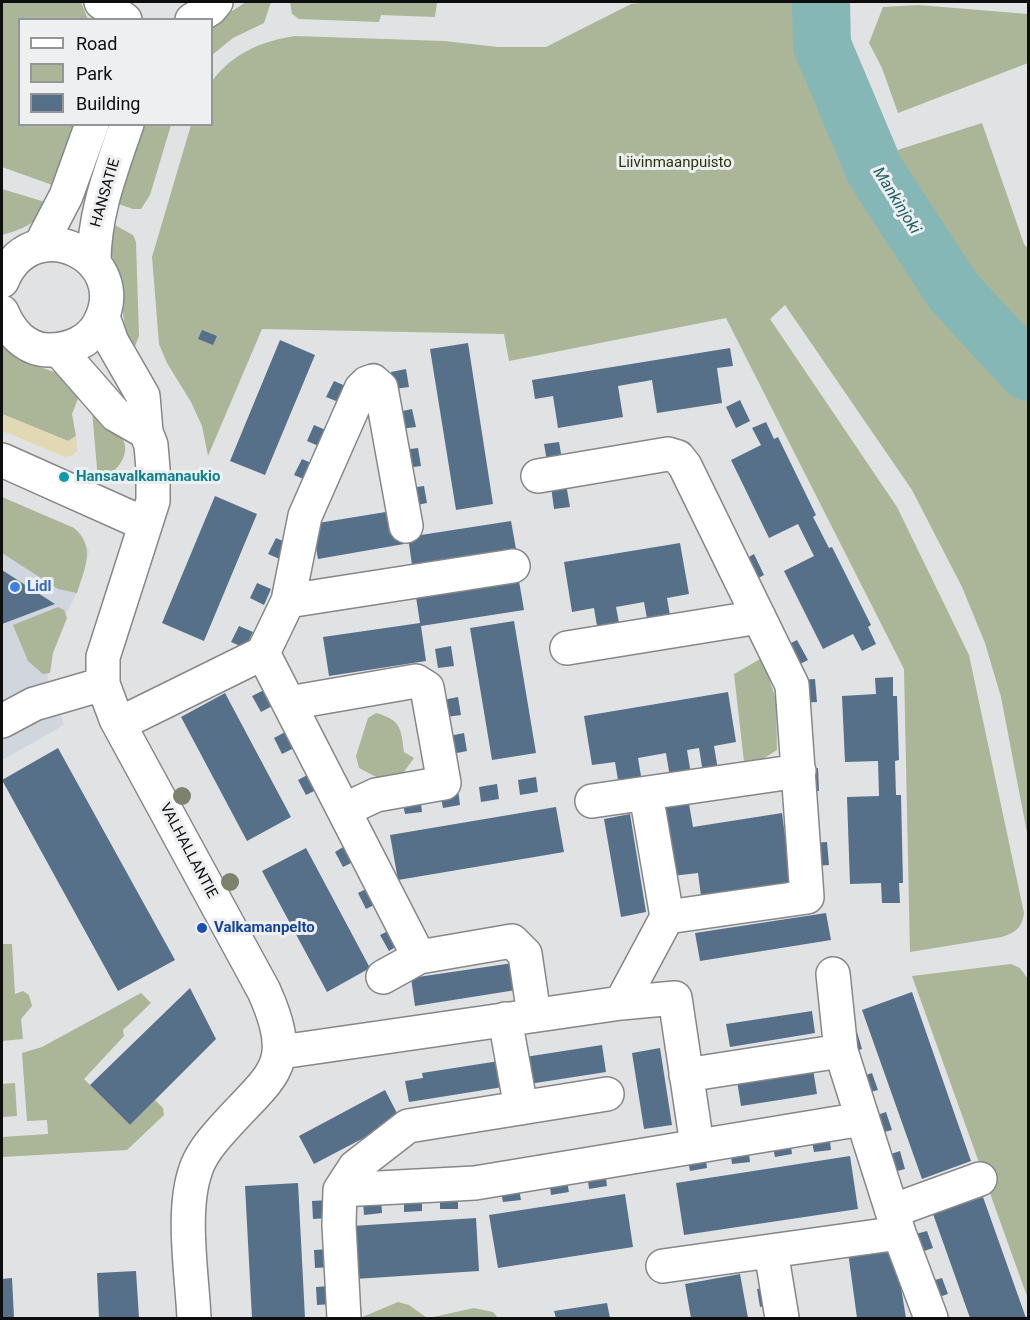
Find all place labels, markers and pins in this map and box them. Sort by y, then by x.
place label: Hansavalkamanaukio [76,468,220,486]
marker: Hansavalkamanaukio [57,470,71,484]
place label: Lidl [27,578,51,596]
marker: Lidl [8,580,22,594]
place label: Valkamanpelto [214,919,315,937]
marker: Valkamanpelto [195,921,209,935]

